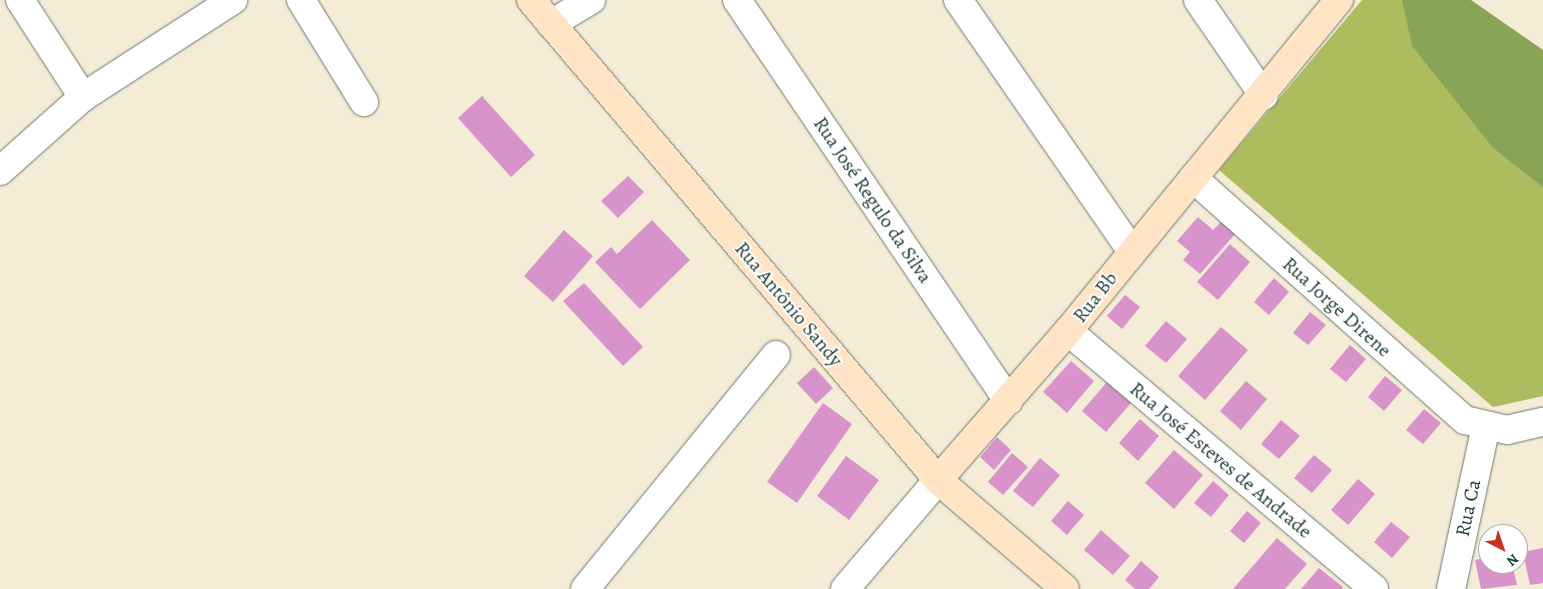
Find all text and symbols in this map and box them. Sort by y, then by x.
street label: Rua José Regulo da Silva [808,112,938,288]
street label: Rua Antônio Sandy [730,237,848,371]
street label: Rua Jorge Direne [1278,252,1396,362]
street label: Rua Bb [1068,267,1122,327]
street label: Rua José Esteves de Andrade [1125,377,1317,543]
street label: Rua Ca [1450,477,1486,539]
north arrow [1478,524,1528,574]
text: N [1502,549,1523,570]

